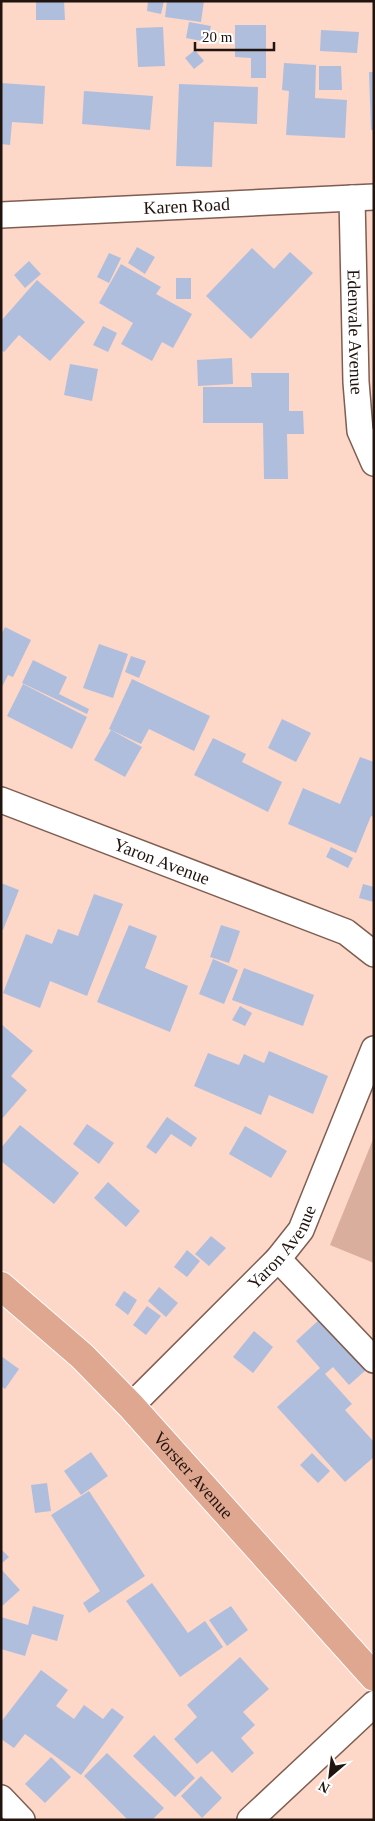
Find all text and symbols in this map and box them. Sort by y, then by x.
scale bar [195,20,274,52]
text: 20 m [202,29,233,45]
street label: Karen Road [143,194,230,218]
street label: Edenvale Avenue [344,269,367,395]
street label: Yaron Avenue [111,834,213,889]
street label: Yaron Avenue [244,1202,320,1293]
street label: Vorster Avenue [149,1428,237,1523]
north arrow [305,1751,355,1801]
text: N [316,1778,332,1796]

